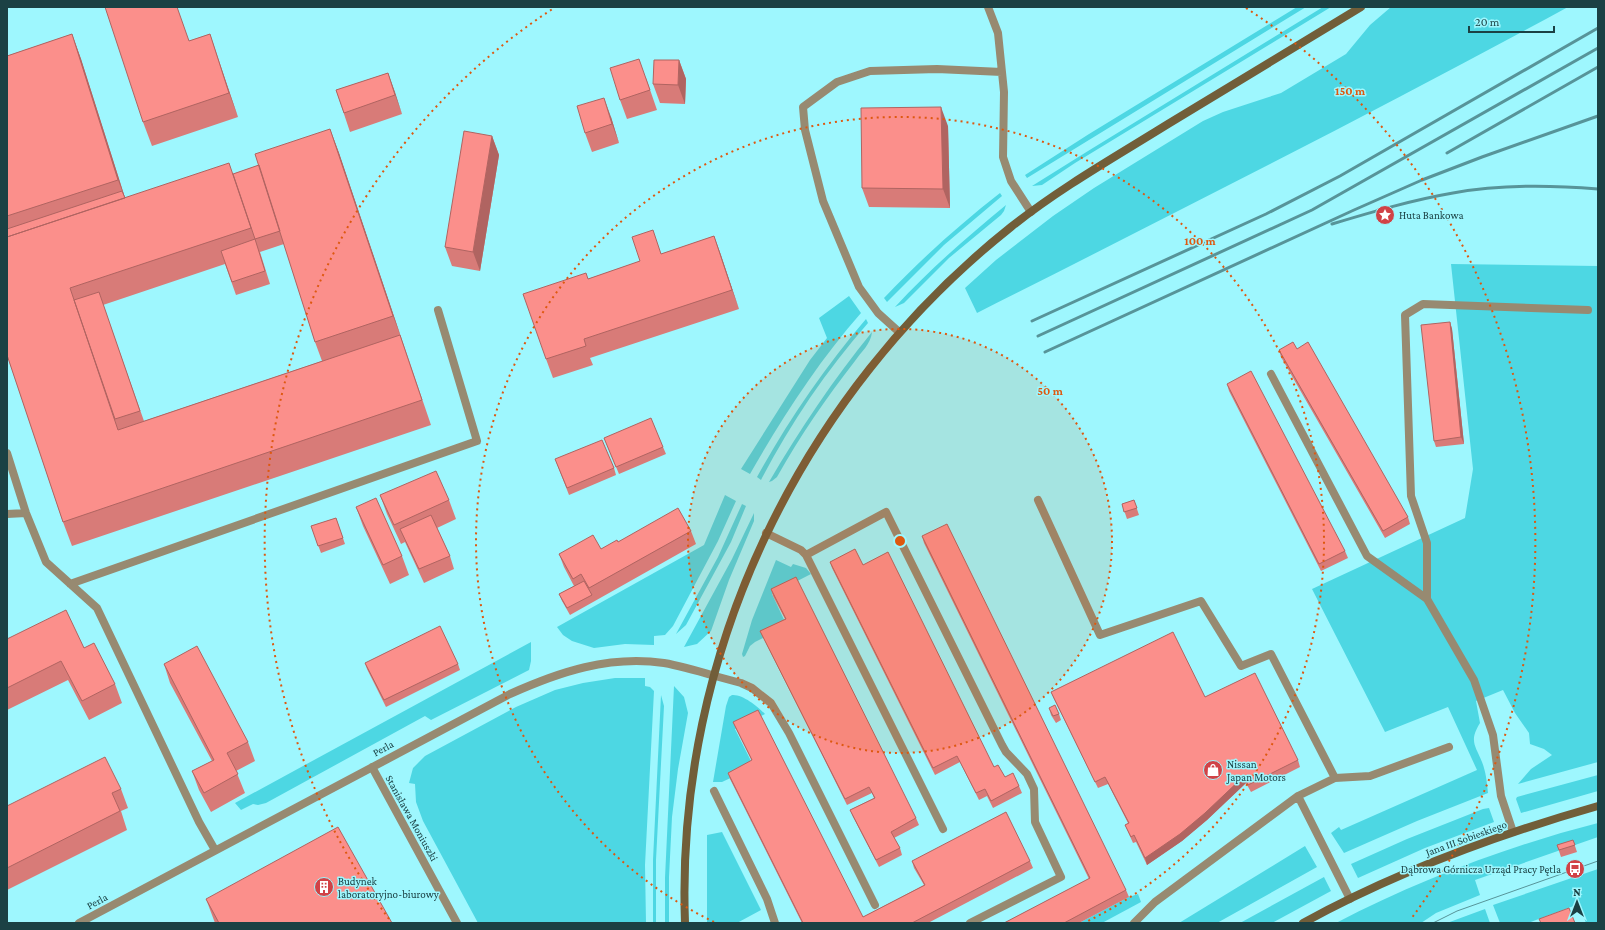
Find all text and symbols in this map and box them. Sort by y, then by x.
scale bar [1469,8,1554,34]
text: 20 m [1475,15,1500,29]
text: 150 m [1335,84,1366,98]
place icon: Huta Bankowa [1374,204,1396,226]
place label: Huta Bankowa [1399,209,1464,221]
text: 100 m [1184,234,1217,248]
text: 50 m [1037,384,1064,398]
centre of rings [893,534,907,548]
street label: Perla [370,738,396,758]
place label: Nissan Japan Motors [1226,758,1286,784]
shop icon: Nissan Japan Motors [1202,759,1224,781]
street label: Stanisława Moniuszki [383,773,441,863]
street label: Jana III Sobieskiego [1423,818,1509,860]
bus stop icon: Dąbrowa Górnicza Urząd Pracy Pętla [1564,858,1586,880]
place label: Dąbrowa Górnicza Urząd Pracy Pętla [1401,863,1561,876]
place label: Budynek laboratoryjno-biurowy [338,875,440,901]
building icon: Budynek laboratoryjno-biurowy [313,876,335,898]
north arrow [1557,882,1597,922]
text: N [1573,886,1581,898]
street label: Perla [84,891,110,911]

